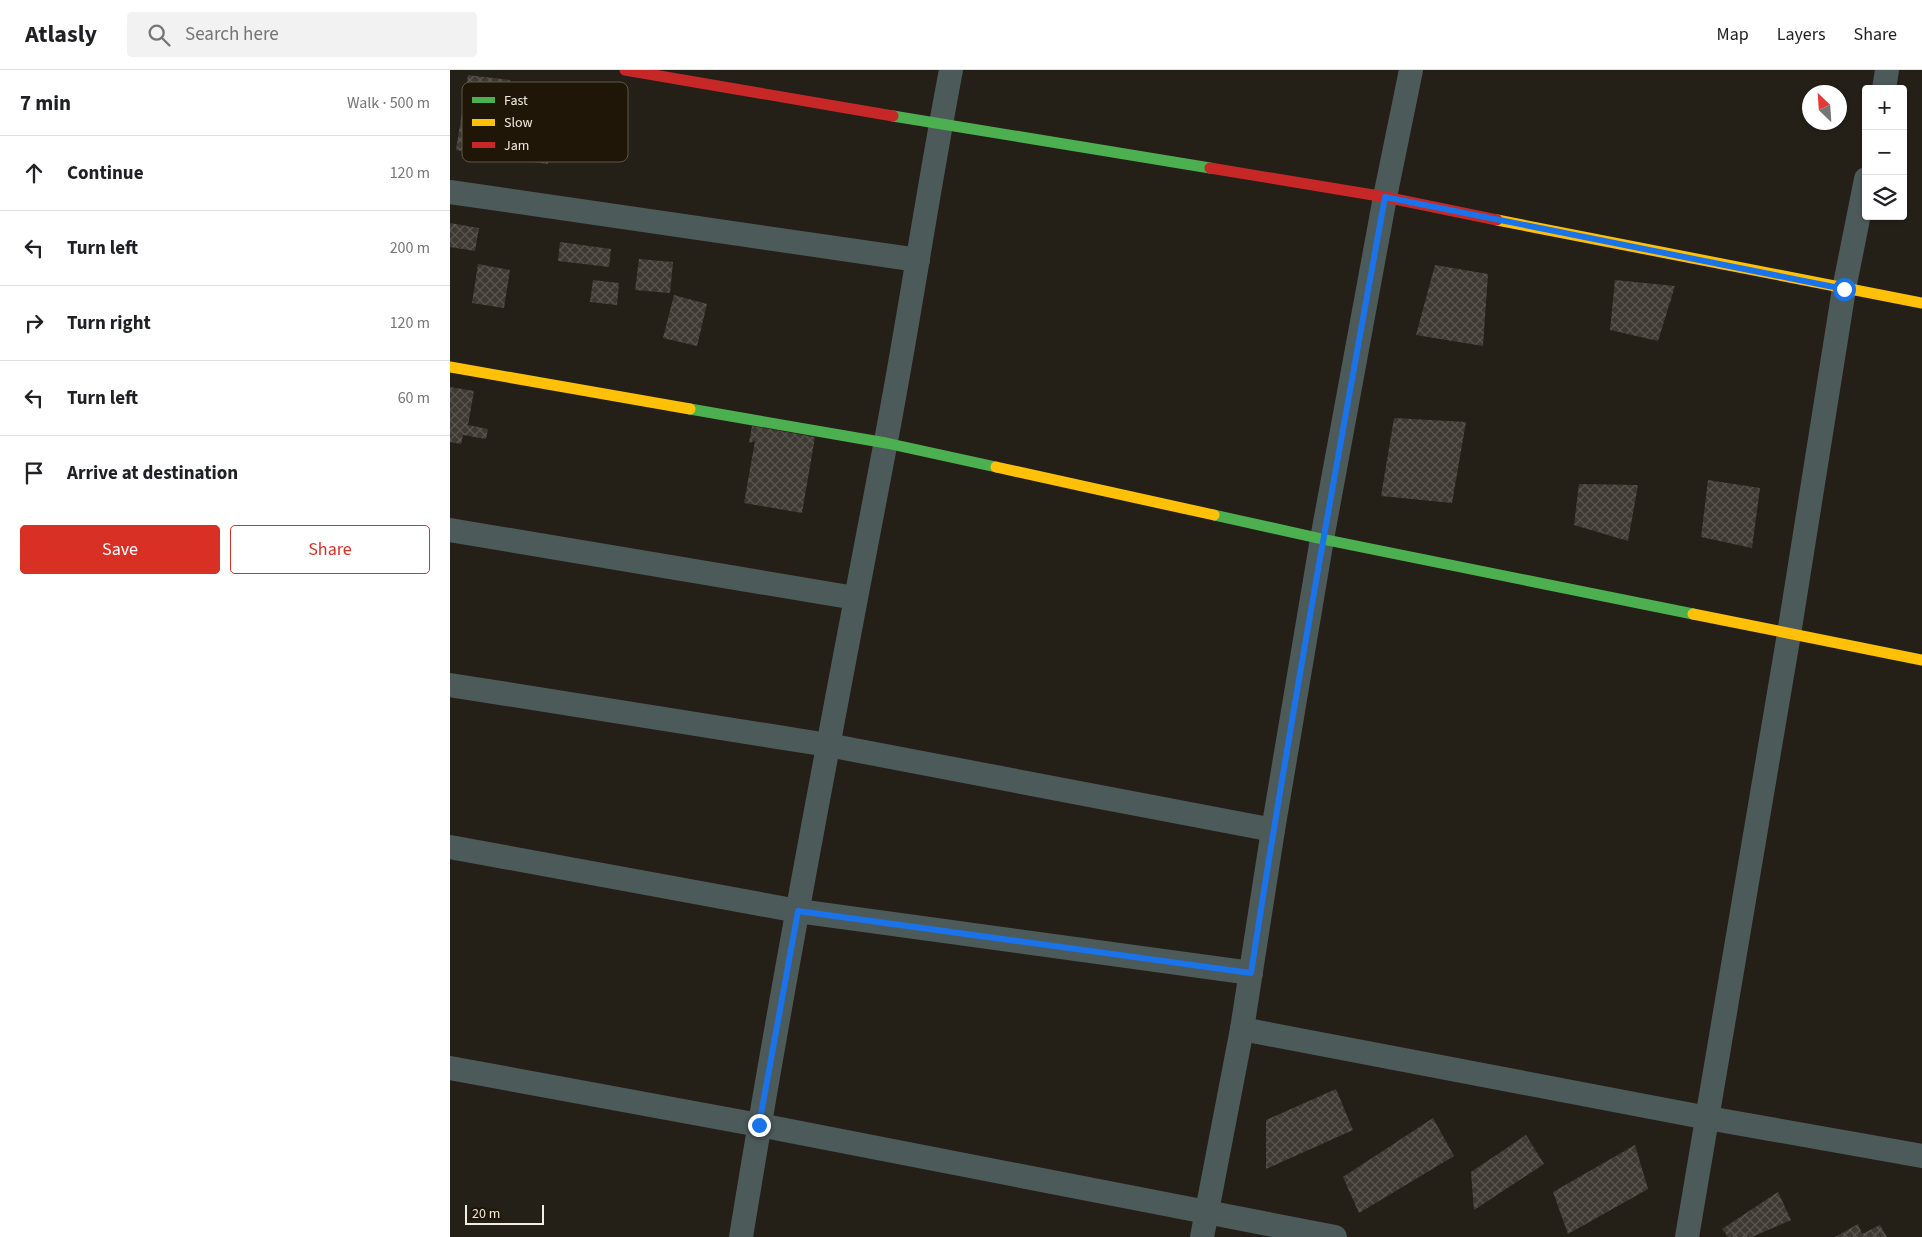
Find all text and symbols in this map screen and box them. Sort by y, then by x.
search box [127,12,477,57]
text: Atlasly [25,17,97,52]
icon: search [145,21,173,49]
text: Search here [185,21,279,48]
text: Map [1717,22,1749,47]
text: Layers [1777,22,1826,47]
text: Share [1854,22,1897,47]
legend [462,82,628,162]
north arrow [1802,85,1847,130]
map controls [1862,85,1907,220]
button: + [1862,85,1907,130]
text: 7 min [20,88,71,118]
text: Fast [504,91,528,111]
text: Walk · 500 m [347,92,430,114]
text: Slow [504,113,533,133]
button: − [1862,130,1907,175]
text: Jam [504,136,529,156]
icon: ahead [20,159,48,187]
text: Continue [67,160,144,187]
text: 120 m [390,162,430,184]
button: layers [1862,175,1907,220]
icon: left [20,234,48,262]
text: Turn left [67,235,138,262]
text: 200 m [390,237,430,259]
route start [1833,278,1856,301]
icon: right [20,309,48,337]
text: Turn right [67,310,151,337]
text: 120 m [390,312,430,334]
icon: left [20,384,48,412]
text: Turn left [67,385,138,412]
text: 60 m [398,387,430,409]
icon: arrive [20,459,48,487]
text: Arrive at destination [67,460,238,487]
button: Save [20,525,220,574]
button: Share [230,525,430,574]
route end [748,1114,771,1137]
scale bar [465,1202,544,1225]
text: 20 m [472,1204,500,1224]

